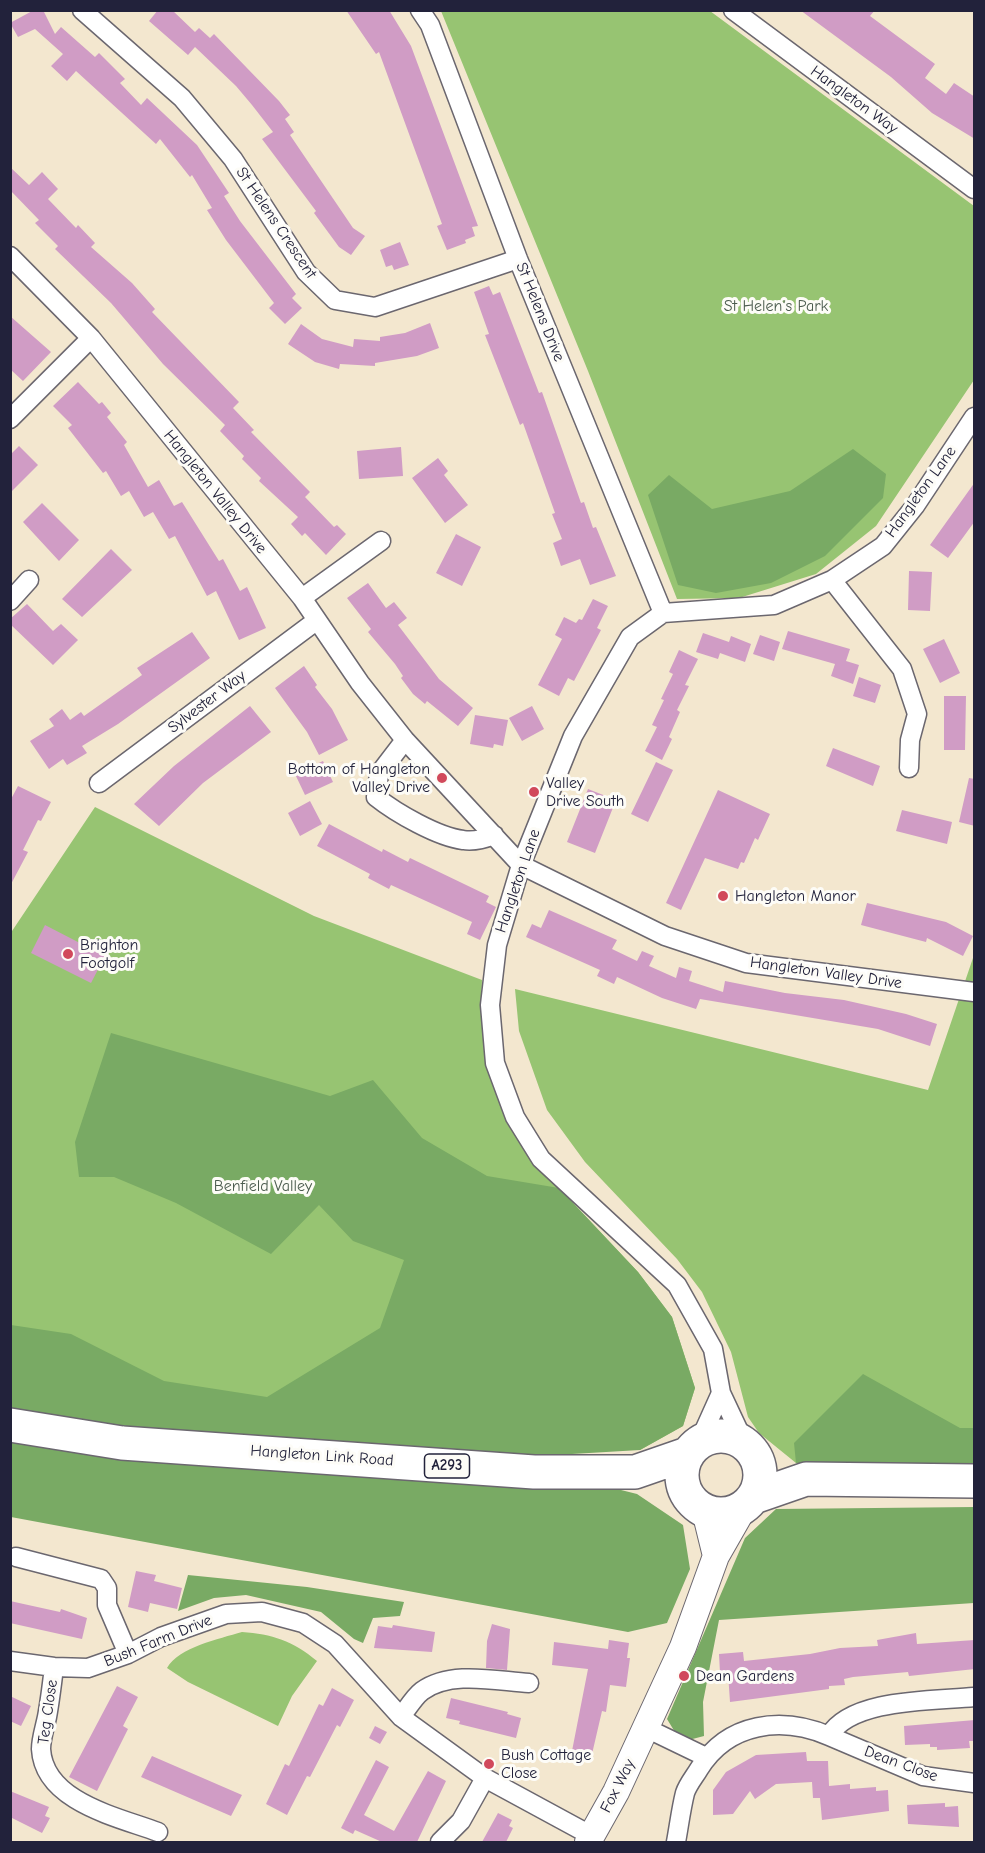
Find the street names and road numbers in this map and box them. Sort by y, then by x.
street label: Hangleton Way [806,62,902,138]
street label: St Helens Crescent [232,164,320,282]
street label: St Helens Drive [511,260,569,364]
street label: Hangleton Valley Drive [159,426,271,558]
street label: Hangleton Lane [881,443,961,541]
street label: Sylvester Way [164,666,250,738]
street label: Hangleton Lane [491,827,545,935]
street label: Hangleton Valley Drive [749,953,903,993]
street label: Hangleton Link Road [250,1441,394,1471]
road number: A293 [424,1454,470,1478]
street label: Bush Farm Drive [101,1611,215,1671]
street label: Teg Close [34,1678,62,1746]
street label: Dean Close [862,1742,940,1786]
street label: Fox Way [596,1756,640,1816]

